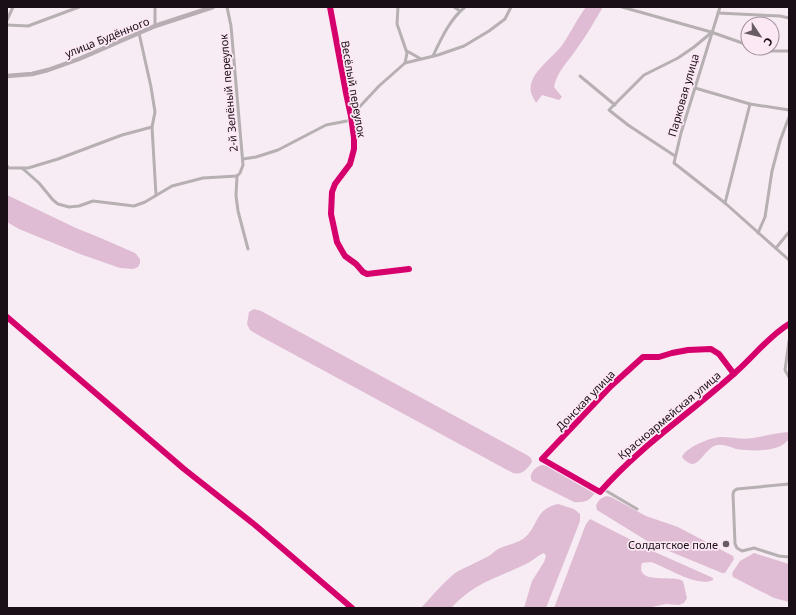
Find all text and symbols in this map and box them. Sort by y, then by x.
street label: улица Будённого [63,13,151,61]
north arrow [740,16,780,56]
street label: 2-й Зелёный переулок [215,33,241,153]
text: С [760,35,777,49]
street label: Весёлый переулок [338,39,370,139]
street label: Парковая улица [664,52,702,138]
street label: Донская улица [552,366,618,434]
street label: Красноармейская улица [614,367,724,463]
place label: Солдатское поле [628,537,718,552]
marker: Солдатское поле [721,539,731,549]

